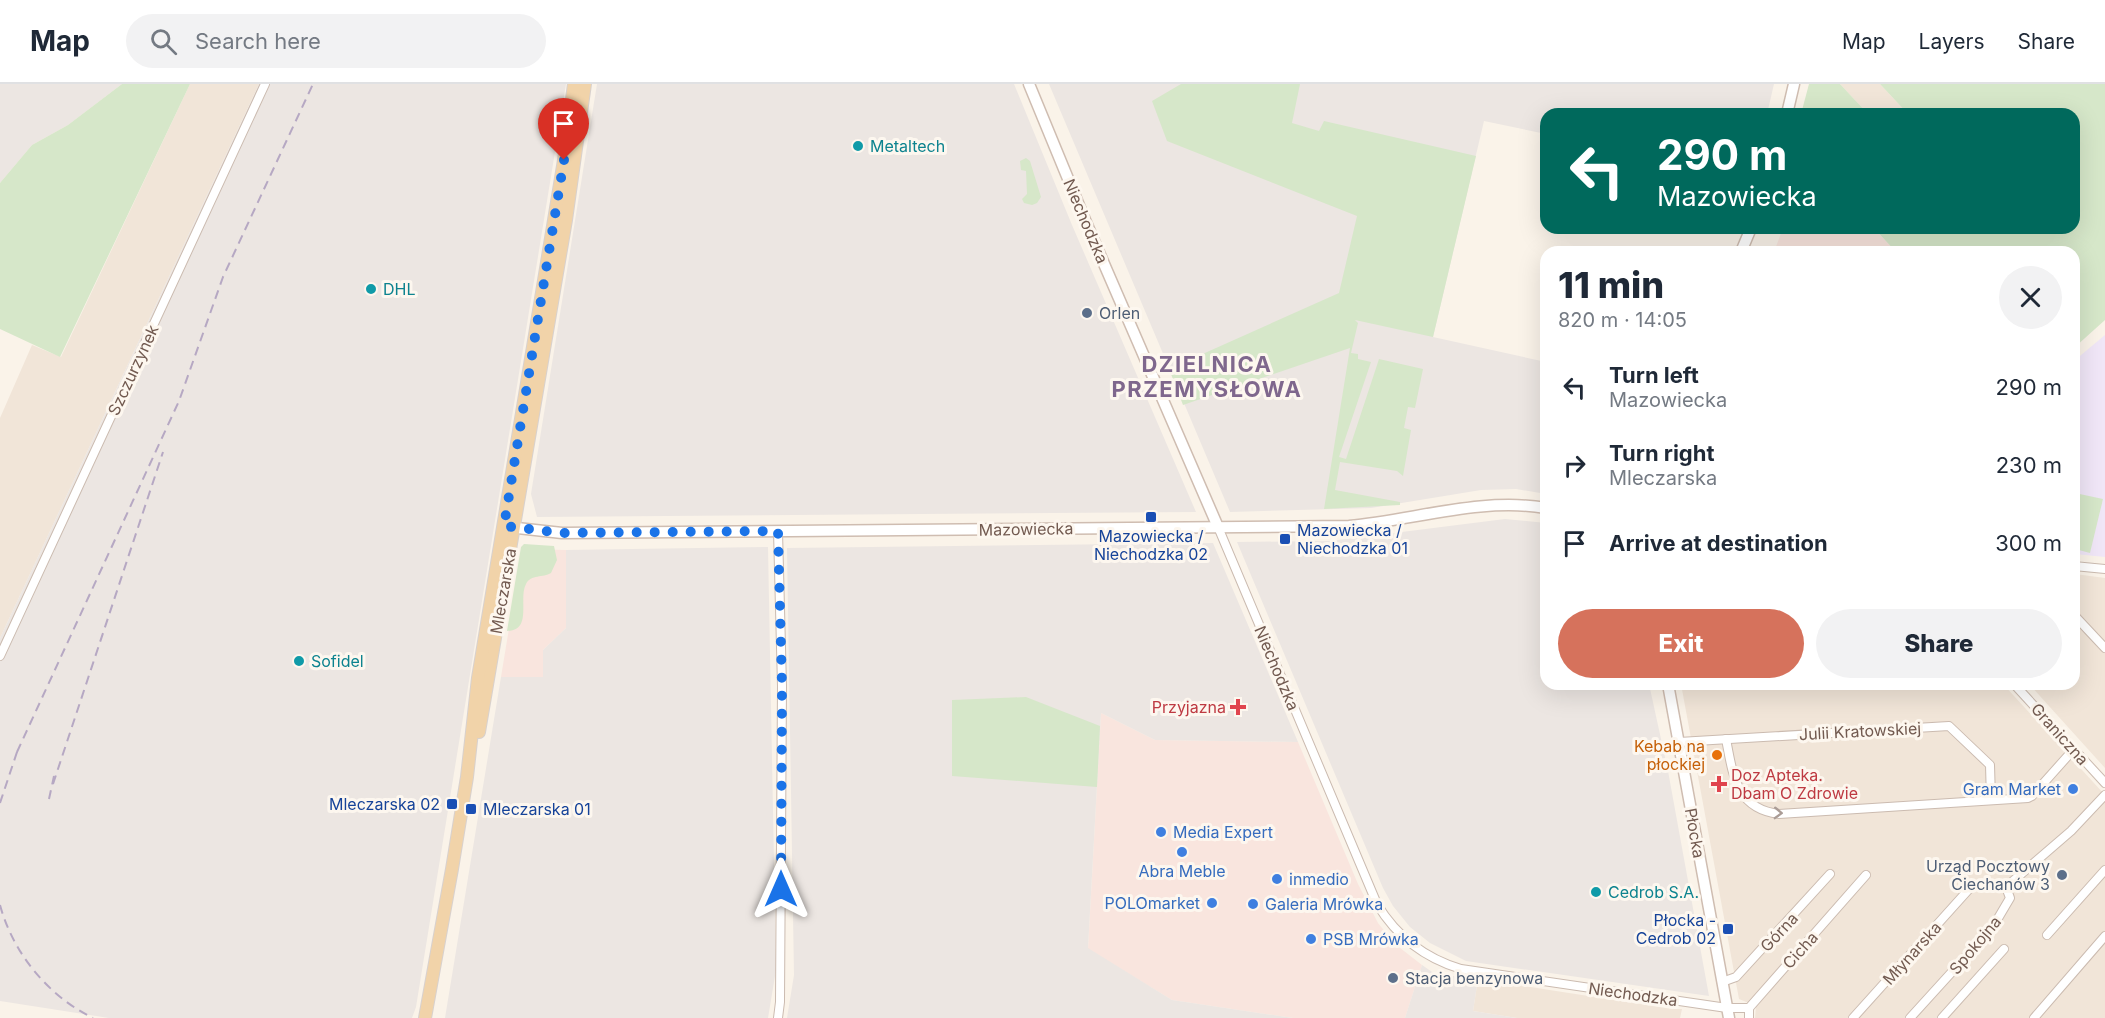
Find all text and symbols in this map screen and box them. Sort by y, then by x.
search box [126,14,546,68]
text: Map [30,24,90,58]
icon: search [147,25,180,58]
text: Search here [195,28,321,54]
text: Map [1842,29,1886,54]
text: Layers [1919,29,1985,54]
text: Share [2018,29,2075,54]
pin [538,98,589,160]
icon: arrive [547,107,580,140]
text: 290 m [1657,129,1787,180]
icon: left [1558,132,1636,210]
place label: Metaltech [870,136,945,156]
marker: Metaltech [851,139,865,153]
street label: Niechodzka [1059,176,1113,266]
text: Mazowiecka [1657,180,1817,213]
text: 11 min [1558,263,1664,307]
button: close [1999,266,2062,329]
place label: DHL [383,279,415,299]
marker: DHL [364,282,378,296]
place label: Orlen [1099,303,1140,323]
marker: Orlen [1080,306,1094,320]
text: 820 m · 14:05 [1558,308,1687,332]
street label: Szczurzynek [103,321,163,418]
district label: DZIELNICA PRZEMYSŁOWA [1112,351,1302,402]
text: Turn left [1609,362,1699,388]
icon: left [1558,371,1591,404]
text: 290 m [1996,374,2062,400]
text: Mazowiecka [1609,388,1727,412]
text: Turn right [1609,440,1715,466]
icon: right [1558,449,1591,482]
text: 230 m [1996,452,2062,478]
text: Mleczarska [1609,466,1717,490]
marker: Mazowiecka / Niechodzka 02 [1144,510,1158,524]
street label: Mazowiecka [979,518,1073,540]
place label: Mazowiecka / Niechodzka 01 [1297,520,1408,558]
place label: Mazowiecka / Niechodzka 02 [1094,526,1208,564]
icon: arrive [1558,527,1591,560]
text: Arrive at destination [1609,530,1828,556]
text: 300 m [1995,530,2062,556]
marker: Mazowiecka / Niechodzka 01 [1278,532,1292,546]
street label: Mleczarska [486,547,520,635]
button: Exit [1558,609,1804,678]
button: Share [1816,609,2062,678]
street label: Niechodzka [1250,623,1304,713]
place label: Sofidel [311,651,364,671]
marker: Sofidel [292,654,306,668]
place label: Przyjazna [1152,697,1226,717]
street label: Graniczna [2027,699,2093,769]
marker: Przyjazna [1231,700,1245,714]
street label: Julii Kratowskiej [1798,718,1922,744]
place label: Kebab na płockiej [1634,736,1705,774]
marker: Kebab na płockiej [1710,748,1724,762]
place label: Doz Apteka. Dbam O Zdrowie [1731,765,1858,803]
marker: Doz Apteka. Dbam O Zdrowie [1712,777,1726,791]
place label: Gram Market [1963,779,2061,799]
marker: Gram Market [2066,782,2080,796]
place label: Mleczarska 02 [329,794,440,814]
marker: Mleczarska 02 [445,797,459,811]
place label: Mleczarska 01 [483,799,591,819]
marker: Mleczarska 01 [464,802,478,816]
street label: Płocka [1681,806,1709,860]
one-way arrow [1774,807,1783,820]
place label: Media Expert [1173,822,1273,842]
marker: Media Expert [1154,825,1168,839]
marker: Abra Meble [1175,845,1189,859]
place label: Urząd Pocztowy Ciechanów 3 [1926,856,2050,894]
position arrow [749,857,813,921]
place label: Abra Meble [1138,861,1226,881]
marker: Urząd Pocztowy Ciechanów 3 [2055,868,2069,882]
place label: inmedio [1289,869,1349,889]
marker: inmedio [1270,872,1284,886]
place label: Cedrob S.A. [1608,882,1699,902]
marker: Cedrob S.A. [1589,885,1603,899]
place label: POLOmarket [1104,893,1200,913]
place label: Galeria Mrówka [1265,894,1383,914]
marker: POLOmarket [1205,896,1219,910]
marker: Galeria Mrówka [1246,897,1260,911]
street label: Górna [1756,908,1802,956]
place label: Płocka - Cedrob 02 [1636,910,1716,948]
street label: Spokojna [1945,912,2005,978]
street label: Młynarska [1878,917,1946,989]
marker: Płocka - Cedrob 02 [1721,922,1735,936]
street label: Cicha [1778,927,1822,973]
place label: PSB Mrówka [1323,929,1419,949]
marker: PSB Mrówka [1304,932,1318,946]
place label: Stacja benzynowa [1405,968,1543,988]
marker: Stacja benzynowa [1386,971,1400,985]
street label: Niechodzka [1587,978,1679,1010]

